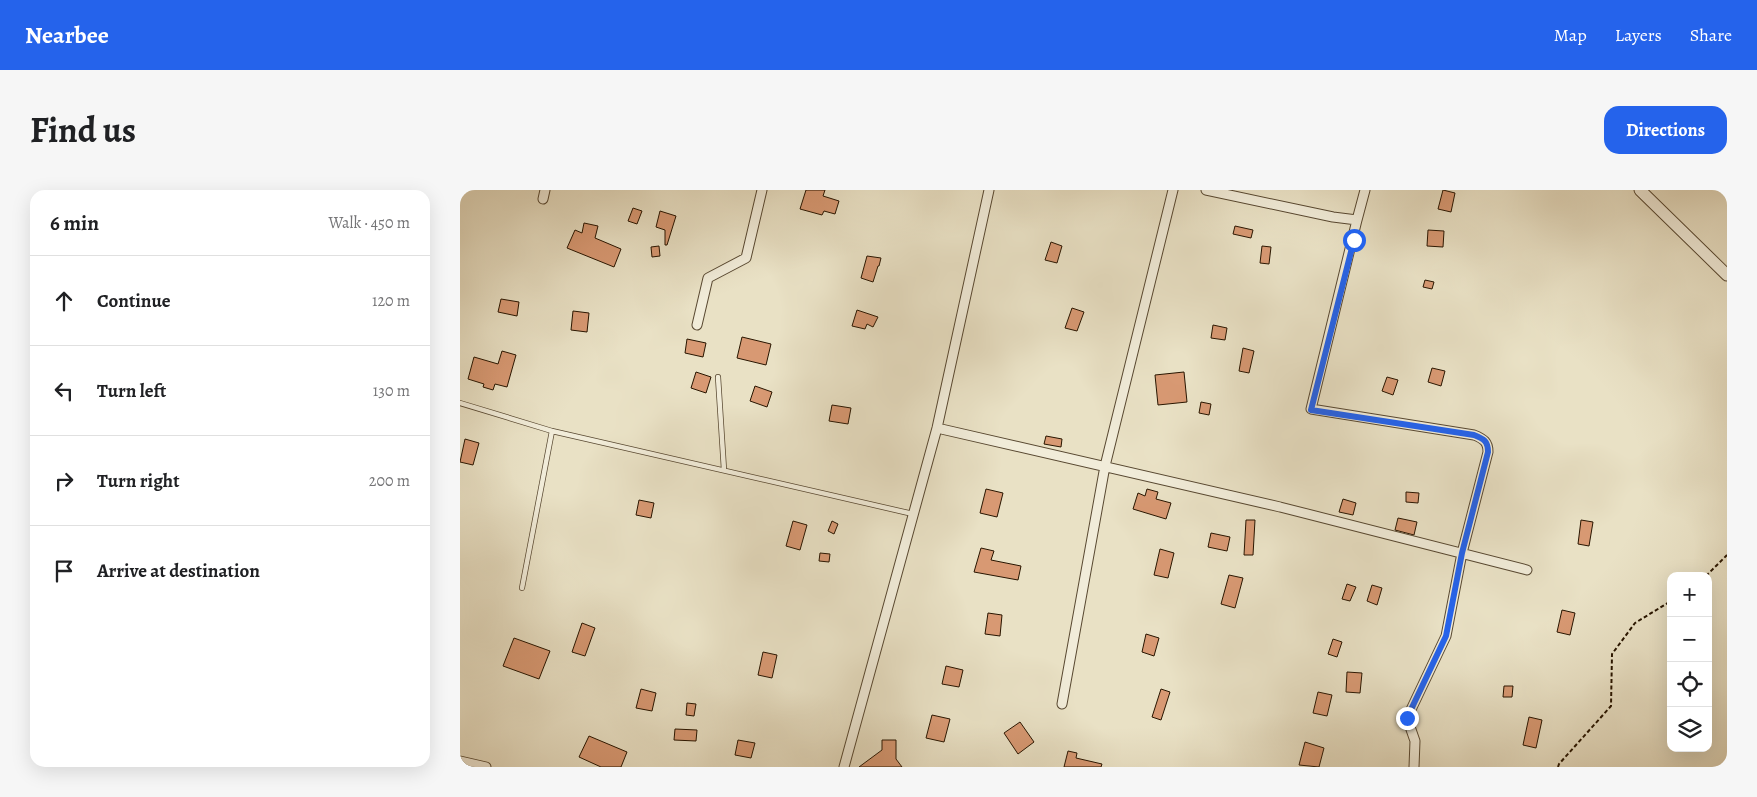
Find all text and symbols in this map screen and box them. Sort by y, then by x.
text: Nearbee [25,19,109,51]
text: Map [1554,23,1587,47]
text: Layers [1615,23,1662,47]
text: Share [1690,23,1732,47]
text: Find us [30,106,136,154]
button: Directions [1604,106,1727,154]
text: 6 min [50,209,99,237]
text: Walk · 450 m [328,212,410,234]
route start [1343,229,1366,252]
icon: ahead [50,287,78,315]
text: Continue [97,288,171,314]
text: 120 m [372,290,410,312]
icon: left [50,377,78,405]
text: Turn left [97,378,166,404]
text: 130 m [373,380,410,402]
icon: right [50,467,78,495]
text: Turn right [97,468,179,494]
text: 200 m [369,470,410,492]
icon: arrive [50,557,78,585]
text: Arrive at destination [97,558,260,584]
map controls [1667,572,1712,752]
button: + [1667,572,1712,617]
button: − [1667,617,1712,662]
button: locate [1667,662,1712,707]
route end [1396,707,1419,730]
button: layers [1667,707,1712,752]

